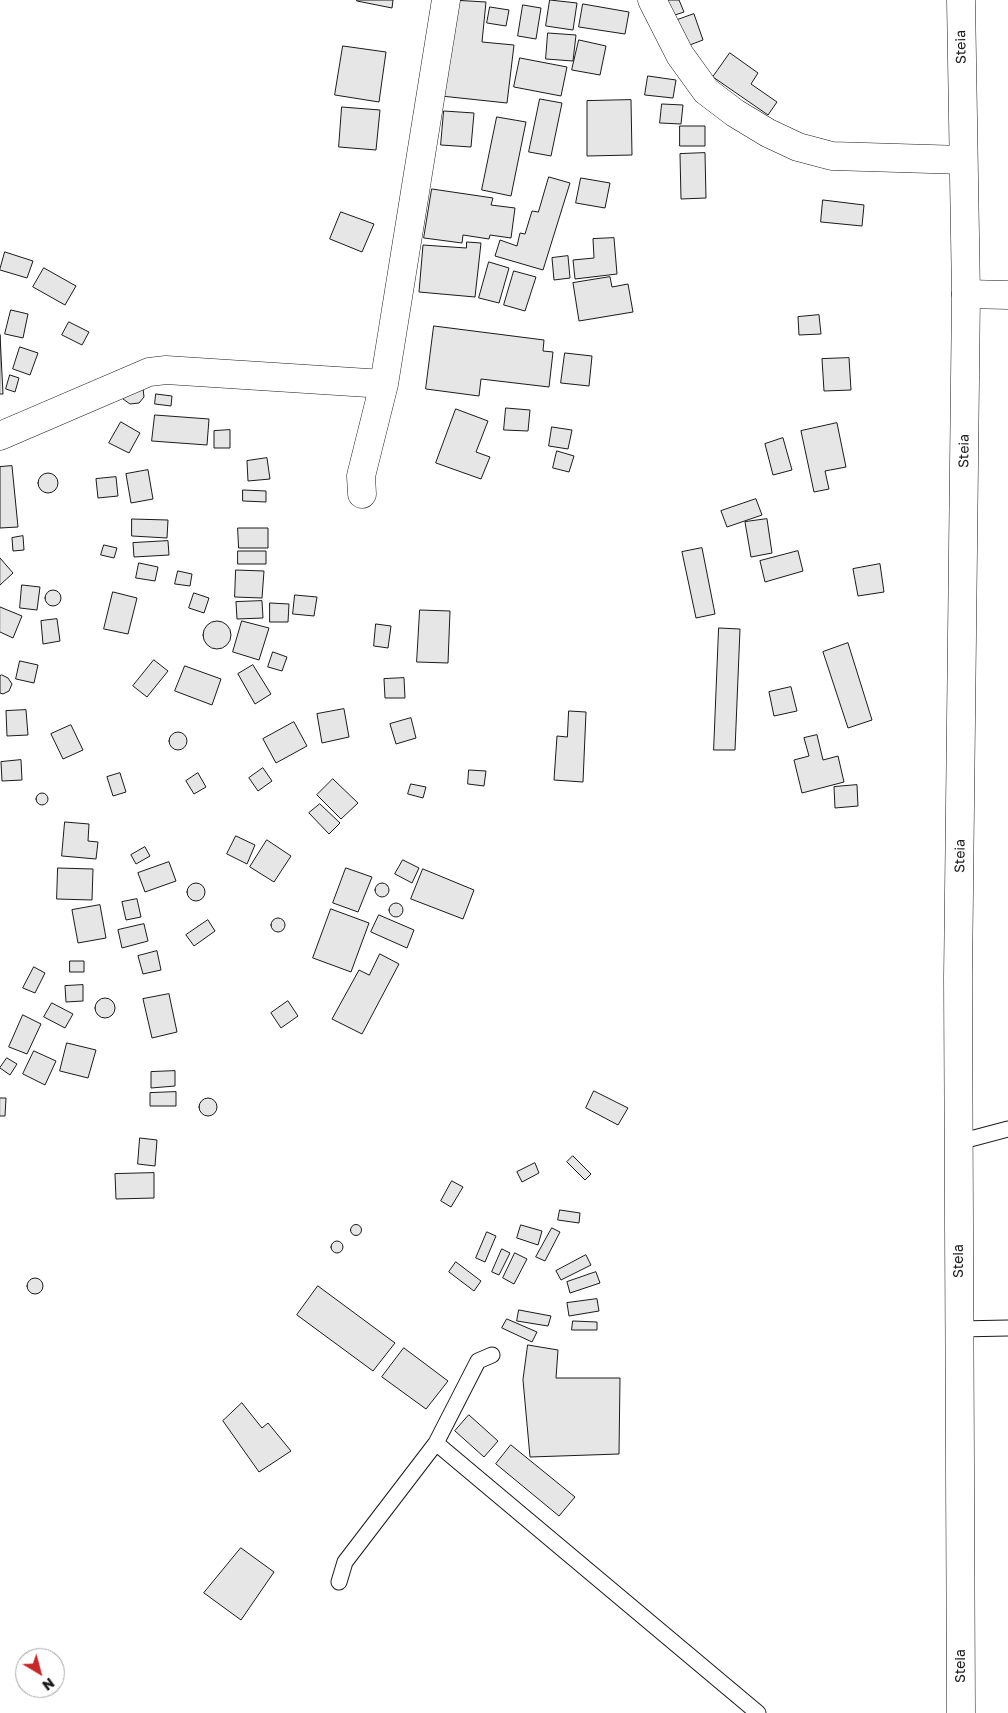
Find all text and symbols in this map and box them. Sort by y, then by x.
street label: Steia [952,30,970,64]
street label: Steia [955,434,973,468]
street label: Steia [951,839,969,873]
street label: Steia [951,1244,967,1278]
north arrow [15,1648,65,1698]
street label: Steia [953,1649,969,1683]
text: N [39,1675,58,1695]

